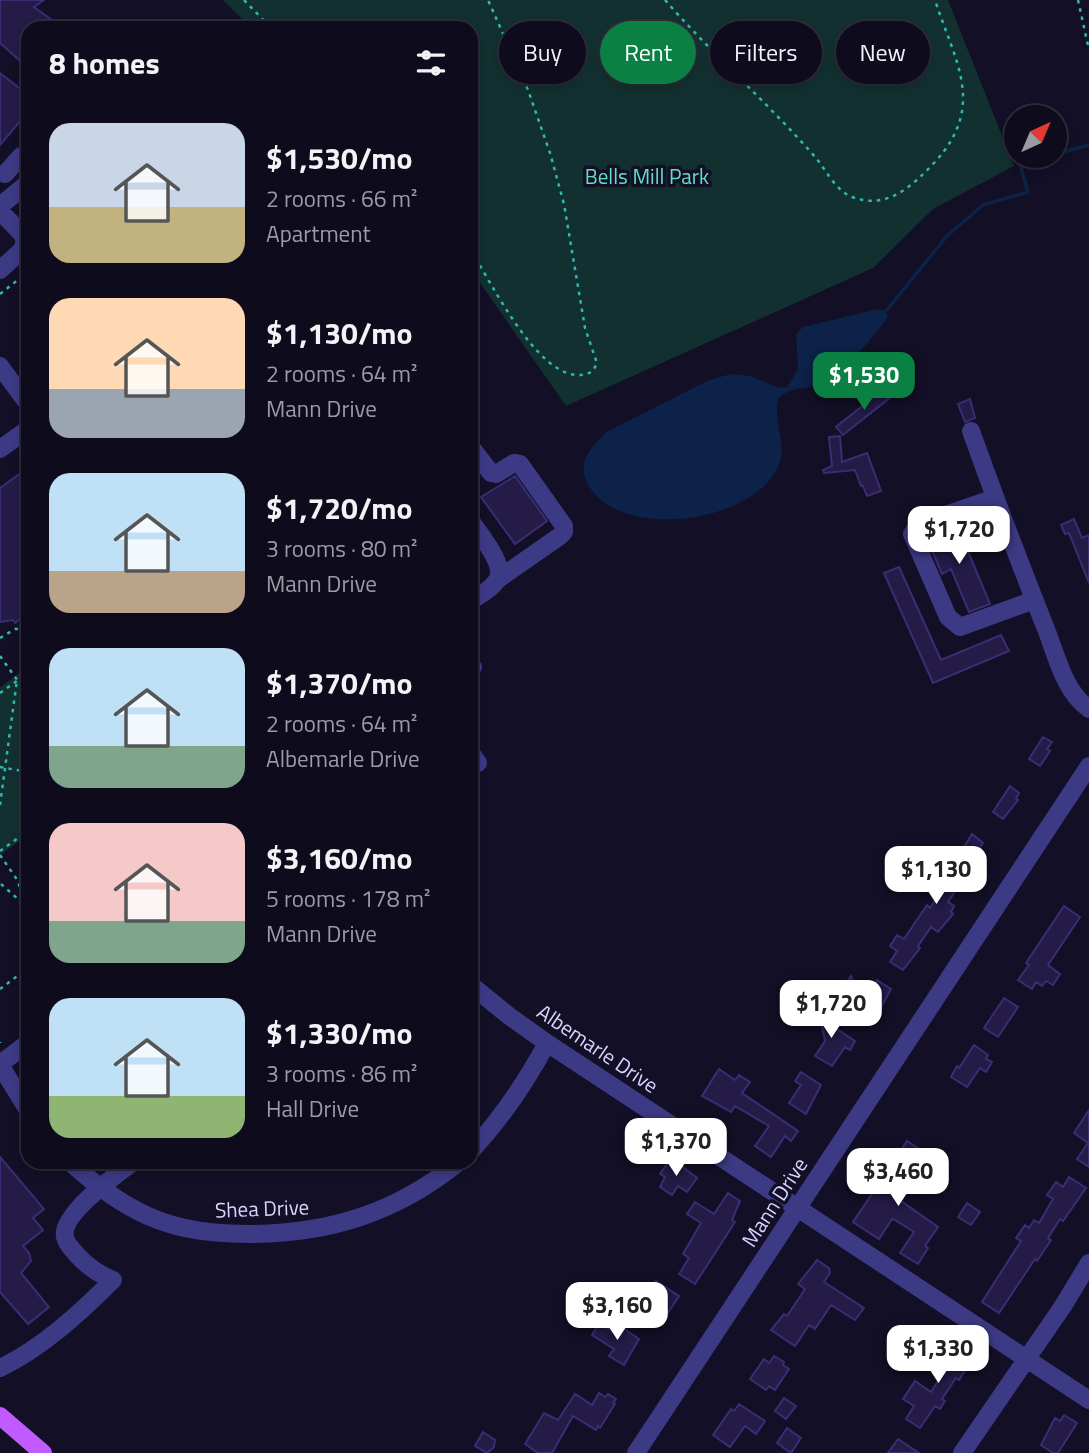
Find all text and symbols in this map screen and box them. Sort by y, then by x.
chip: Buy [499,21,586,84]
chip: Rent [600,21,696,84]
chip: Filters [710,21,822,84]
chip: New [836,21,930,84]
text: 8 homes [49,40,160,86]
icon: filters [412,44,450,82]
north arrow [1004,105,1068,168]
map controls [1004,105,1067,168]
text: $1,530/mo [266,135,412,181]
icon: home [105,151,189,235]
park label: Bells Mill Park [585,160,709,192]
text: 2 rooms · 66 m² [266,181,417,216]
text: Apartment [266,216,371,251]
text: $1,130/mo [266,310,412,356]
icon: home [105,326,189,410]
pin: $1,530 [807,352,921,412]
text: 2 rooms · 64 m² [266,356,417,391]
text: $1,530 [829,357,899,392]
text: Mann Drive [266,391,377,426]
text: $1,720/mo [266,485,412,531]
icon: home [105,501,189,585]
pin: $1,720 [902,506,1016,566]
text: $1,720 [924,511,994,546]
text: 3 rooms · 80 m² [266,531,417,566]
text: Mann Drive [266,566,377,601]
text: $1,370/mo [266,660,412,706]
icon: home [105,676,189,760]
text: 2 rooms · 64 m² [266,706,417,741]
text: Albemarle Drive [266,741,420,776]
text: $3,160/mo [266,835,412,881]
pin: $1,130 [879,846,993,906]
icon: home [105,851,189,935]
text: $1,130 [901,851,971,886]
text: 5 rooms · 178 m² [266,881,430,916]
text: Mann Drive [266,916,377,951]
pin: $1,720 [774,981,888,1040]
text: $1,720 [796,985,866,1020]
street label: Albemarle Drive [531,995,665,1101]
text: $1,330/mo [266,1010,412,1056]
icon: home [105,1026,189,1110]
text: 3 rooms · 86 m² [266,1056,417,1091]
text: Hall Drive [266,1091,359,1126]
pin: $1,370 [619,1118,733,1178]
text: $1,370 [641,1123,711,1158]
pin: $3,460 [841,1148,955,1208]
street label: Mann Drive [733,1151,815,1253]
text: $3,460 [863,1153,933,1188]
street label: Shea Drive [214,1190,310,1226]
pin: $3,160 [560,1282,674,1342]
text: $3,160 [582,1287,652,1322]
pin: $1,330 [881,1326,995,1385]
text: $1,330 [903,1330,973,1365]

